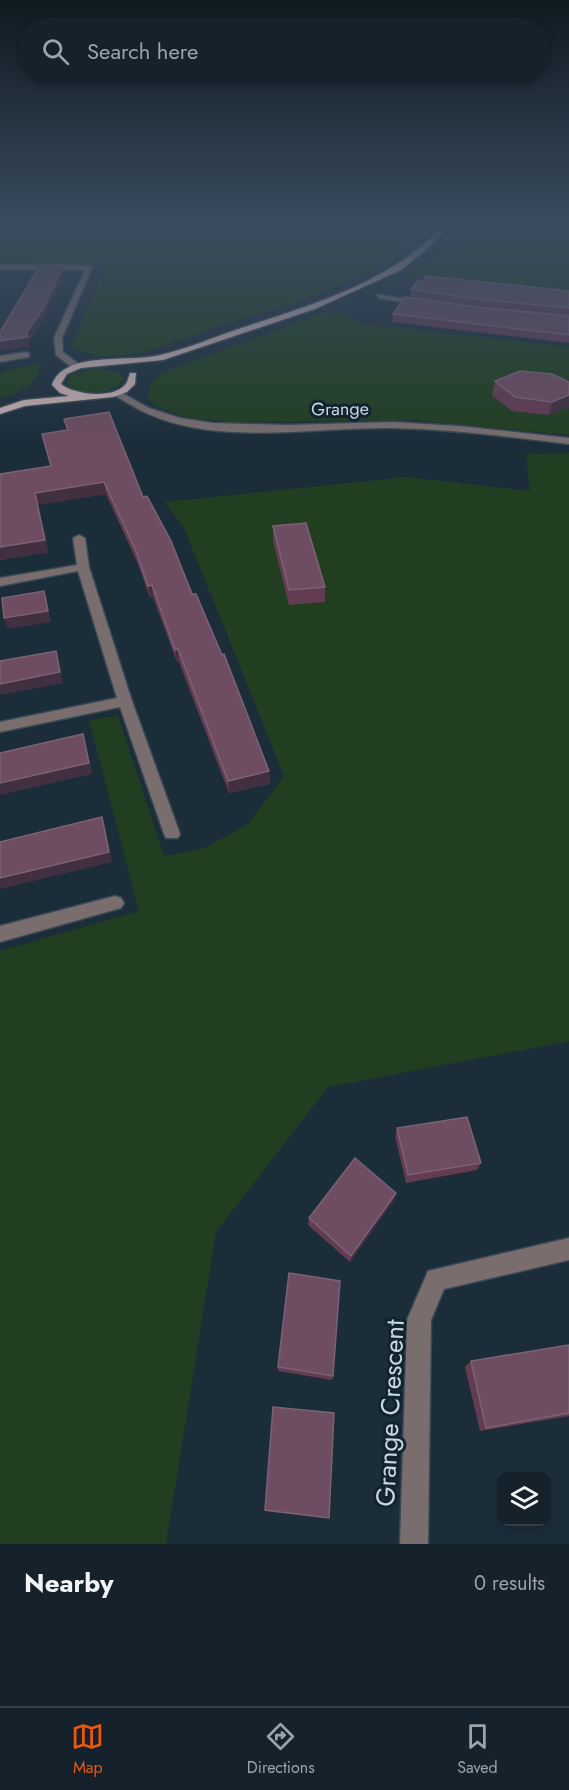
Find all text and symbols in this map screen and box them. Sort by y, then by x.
search box [18,18,551,84]
icon: search [39,35,72,68]
text: Search here [87,35,198,67]
street label: Grange [311,395,369,423]
street label: Grange Crescent [366,1318,414,1507]
map controls [497,1472,551,1526]
button: layers [497,1472,551,1526]
text: Nearby [24,1564,113,1602]
text: 0 results [474,1569,545,1598]
tab: Map [71,1720,104,1779]
tab: Directions [247,1720,315,1779]
tab: Saved [457,1720,498,1779]

